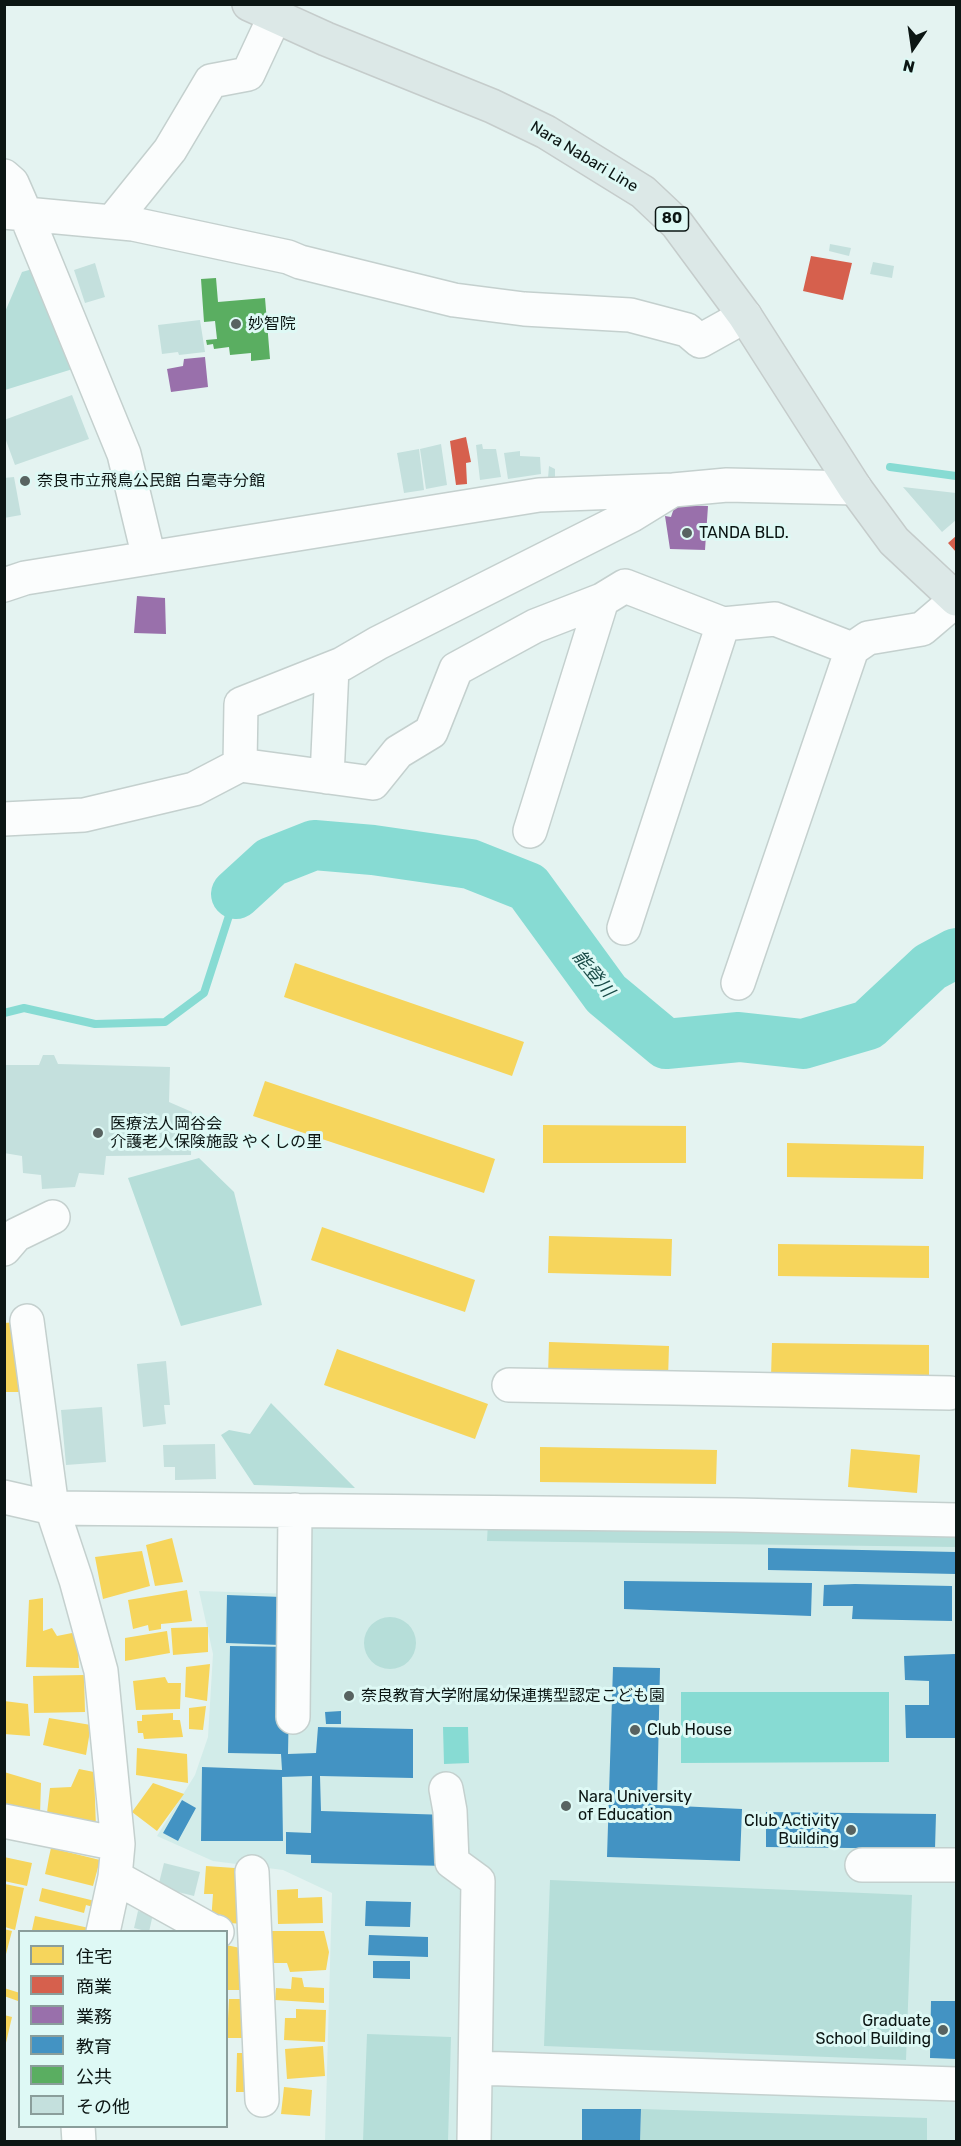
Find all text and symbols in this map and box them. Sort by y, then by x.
north arrow [883,18,943,78]
text: N [901,55,917,77]
street label: Nara Nabari Line [527,117,641,197]
road number: 80 [656,207,688,231]
place label: 妙智院 [248,314,296,334]
marker: 妙智院 [229,317,243,331]
place label: 奈良市立飛鳥公民館 白毫寺分館 [37,471,265,491]
marker: 奈良市立飛鳥公民館 白毫寺分館 [18,474,32,488]
place label: TANDA BLD. [699,523,789,543]
marker: TANDA BLD. [680,526,694,540]
water label: 能登川 [568,946,618,1002]
place label: 医療法人岡谷会 介護老人保険施設 やくしの里 [110,1114,322,1152]
marker: 医療法人岡谷会 介護老人保険施設 やくしの里 [91,1126,105,1140]
place label: 奈良教育大学附属幼保連携型認定こども園 [361,1686,665,1706]
marker: 奈良教育大学附属幼保連携型認定こども園 [342,1689,356,1703]
place label: Club House [647,1720,732,1740]
marker: Club House [628,1723,642,1737]
place label: Nara University of Education [578,1787,692,1825]
marker: Nara University of Education [559,1799,573,1813]
place label: Club Activity Building [744,1811,839,1849]
marker: Club Activity Building [844,1823,858,1837]
legend [18,1930,228,2128]
text: 住宅 [76,1946,112,1968]
text: 商業 [76,1976,112,1998]
text: 業務 [76,2006,112,2028]
place label: Graduate School Building [816,2011,931,2049]
marker: Graduate School Building [936,2023,950,2037]
text: 教育 [76,2036,112,2058]
text: 公共 [76,2066,112,2088]
text: その他 [76,2096,130,2118]

